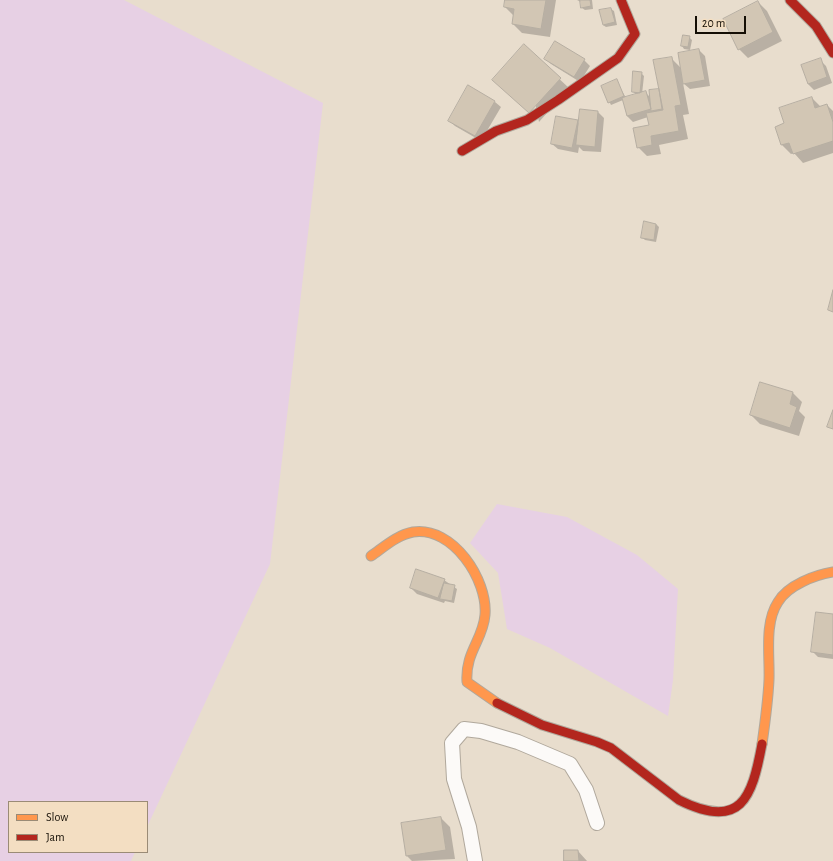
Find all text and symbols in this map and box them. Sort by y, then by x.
scale bar [697,8,748,34]
text: 20 m [702,17,725,29]
legend [8,801,148,853]
text: Slow [46,811,68,823]
text: Jam [46,831,65,843]

